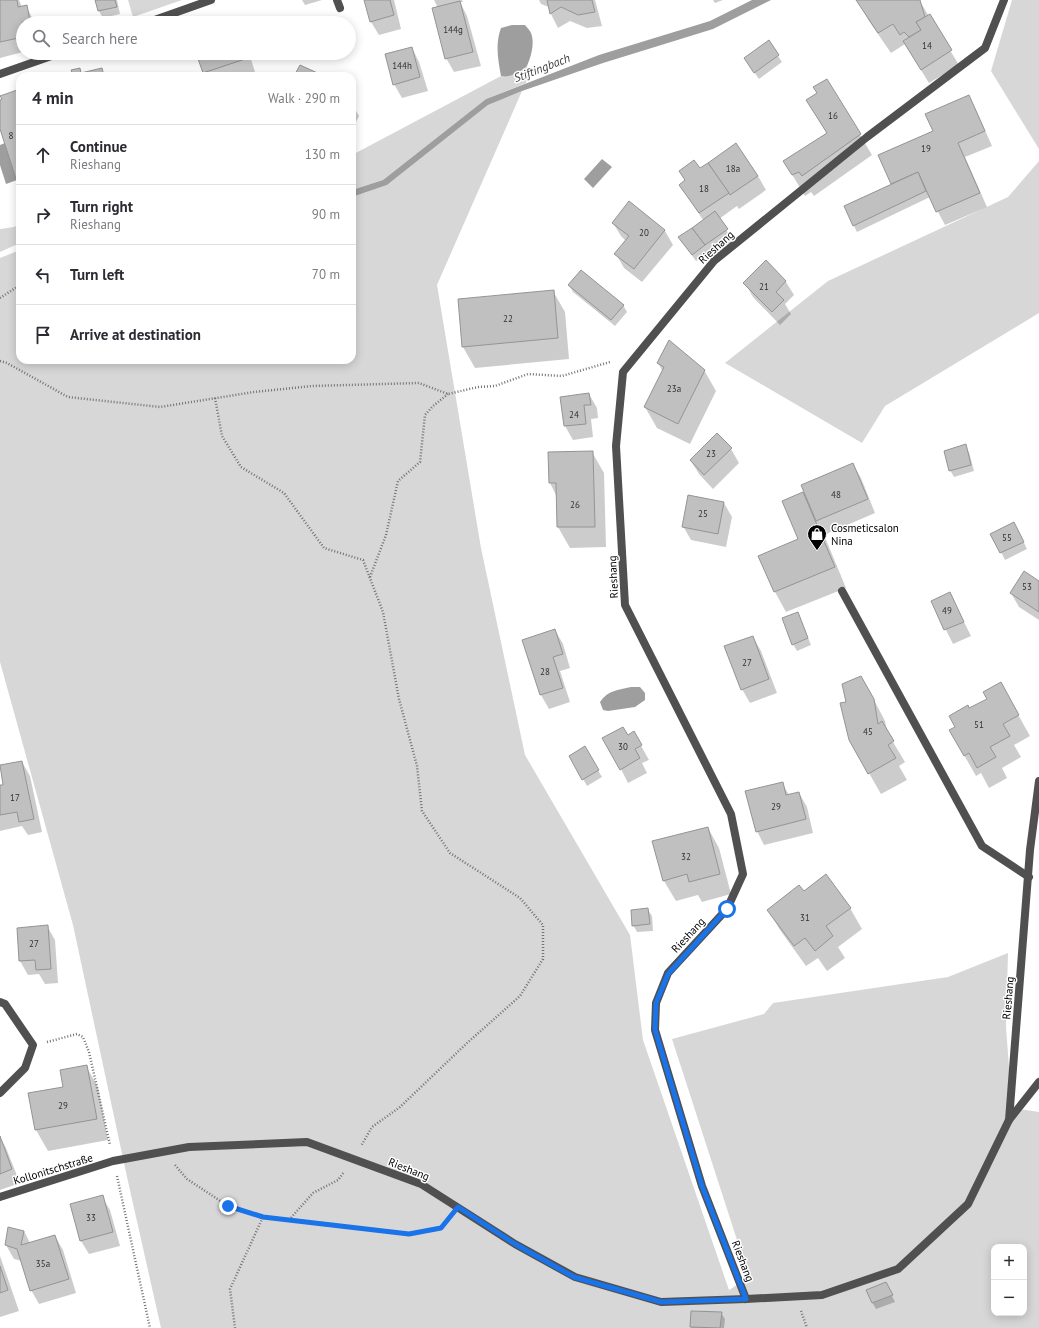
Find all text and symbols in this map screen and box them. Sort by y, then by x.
search box [16,16,356,60]
house number: 144g [443,24,463,35]
icon: search [30,27,52,49]
text: Search here [62,29,138,48]
house number: 14 [922,40,932,51]
water label: Stiftingbach [512,50,572,85]
house number: 144h [392,60,412,71]
text: 4 min [32,87,73,109]
text: Walk · 290 m [268,90,340,107]
house number: 16 [828,110,838,121]
house number: 8 [9,130,14,141]
text: Continue [70,137,127,156]
house number: 19 [921,143,931,154]
icon: ahead [32,144,54,166]
text: 130 m [305,146,340,163]
text: Rieshang [70,156,121,173]
house number: 18a [726,163,740,174]
house number: 18 [699,183,709,194]
text: Turn right [70,197,133,216]
icon: right [32,204,54,226]
text: 90 m [312,206,340,223]
text: Rieshang [70,216,121,233]
house number: 20 [639,227,649,238]
street label: Rieshang [695,227,737,267]
icon: left [32,264,54,286]
text: Turn left [70,265,124,284]
text: 70 m [312,266,340,283]
house number: 21 [759,281,769,292]
house number: 22 [503,313,513,324]
icon: arrive [32,324,54,346]
text: Arrive at destination [70,325,201,344]
house number: 23a [667,383,681,394]
house number: 24 [569,409,579,420]
house number: 23 [706,448,716,459]
house number: 48 [831,489,841,500]
house number: 26 [570,499,580,510]
house number: 25 [698,508,708,519]
place label: Cosmeticsalon Nina [831,521,899,548]
shop icon: Cosmeticsalon Nina [806,523,828,551]
house number: 55 [1002,532,1012,543]
street label: Rieshang [605,555,621,599]
house number: 53 [1022,581,1032,592]
house number: 49 [942,605,952,616]
house number: 27 [742,657,752,668]
house number: 28 [540,666,550,677]
house number: 51 [974,719,984,730]
house number: 45 [863,726,873,737]
house number: 30 [618,741,628,752]
house number: 17 [10,792,20,803]
house number: 29 [771,801,781,812]
house number: 32 [681,851,691,862]
route start [718,900,736,918]
house number: 31 [800,912,810,923]
street label: Rieshang [668,914,708,956]
house number: 27 [29,938,39,949]
street label: Rieshang [999,976,1017,1020]
house number: 29 [58,1100,68,1111]
street label: Kollonitschstraße [12,1150,95,1188]
street label: Rieshang [386,1154,432,1184]
route end [219,1197,237,1215]
house number: 33 [86,1212,96,1223]
street label: Rieshang [729,1238,757,1284]
map controls [991,1244,1027,1316]
button: + [991,1244,1027,1280]
house number: 35a [36,1258,50,1269]
button: − [991,1280,1027,1316]

